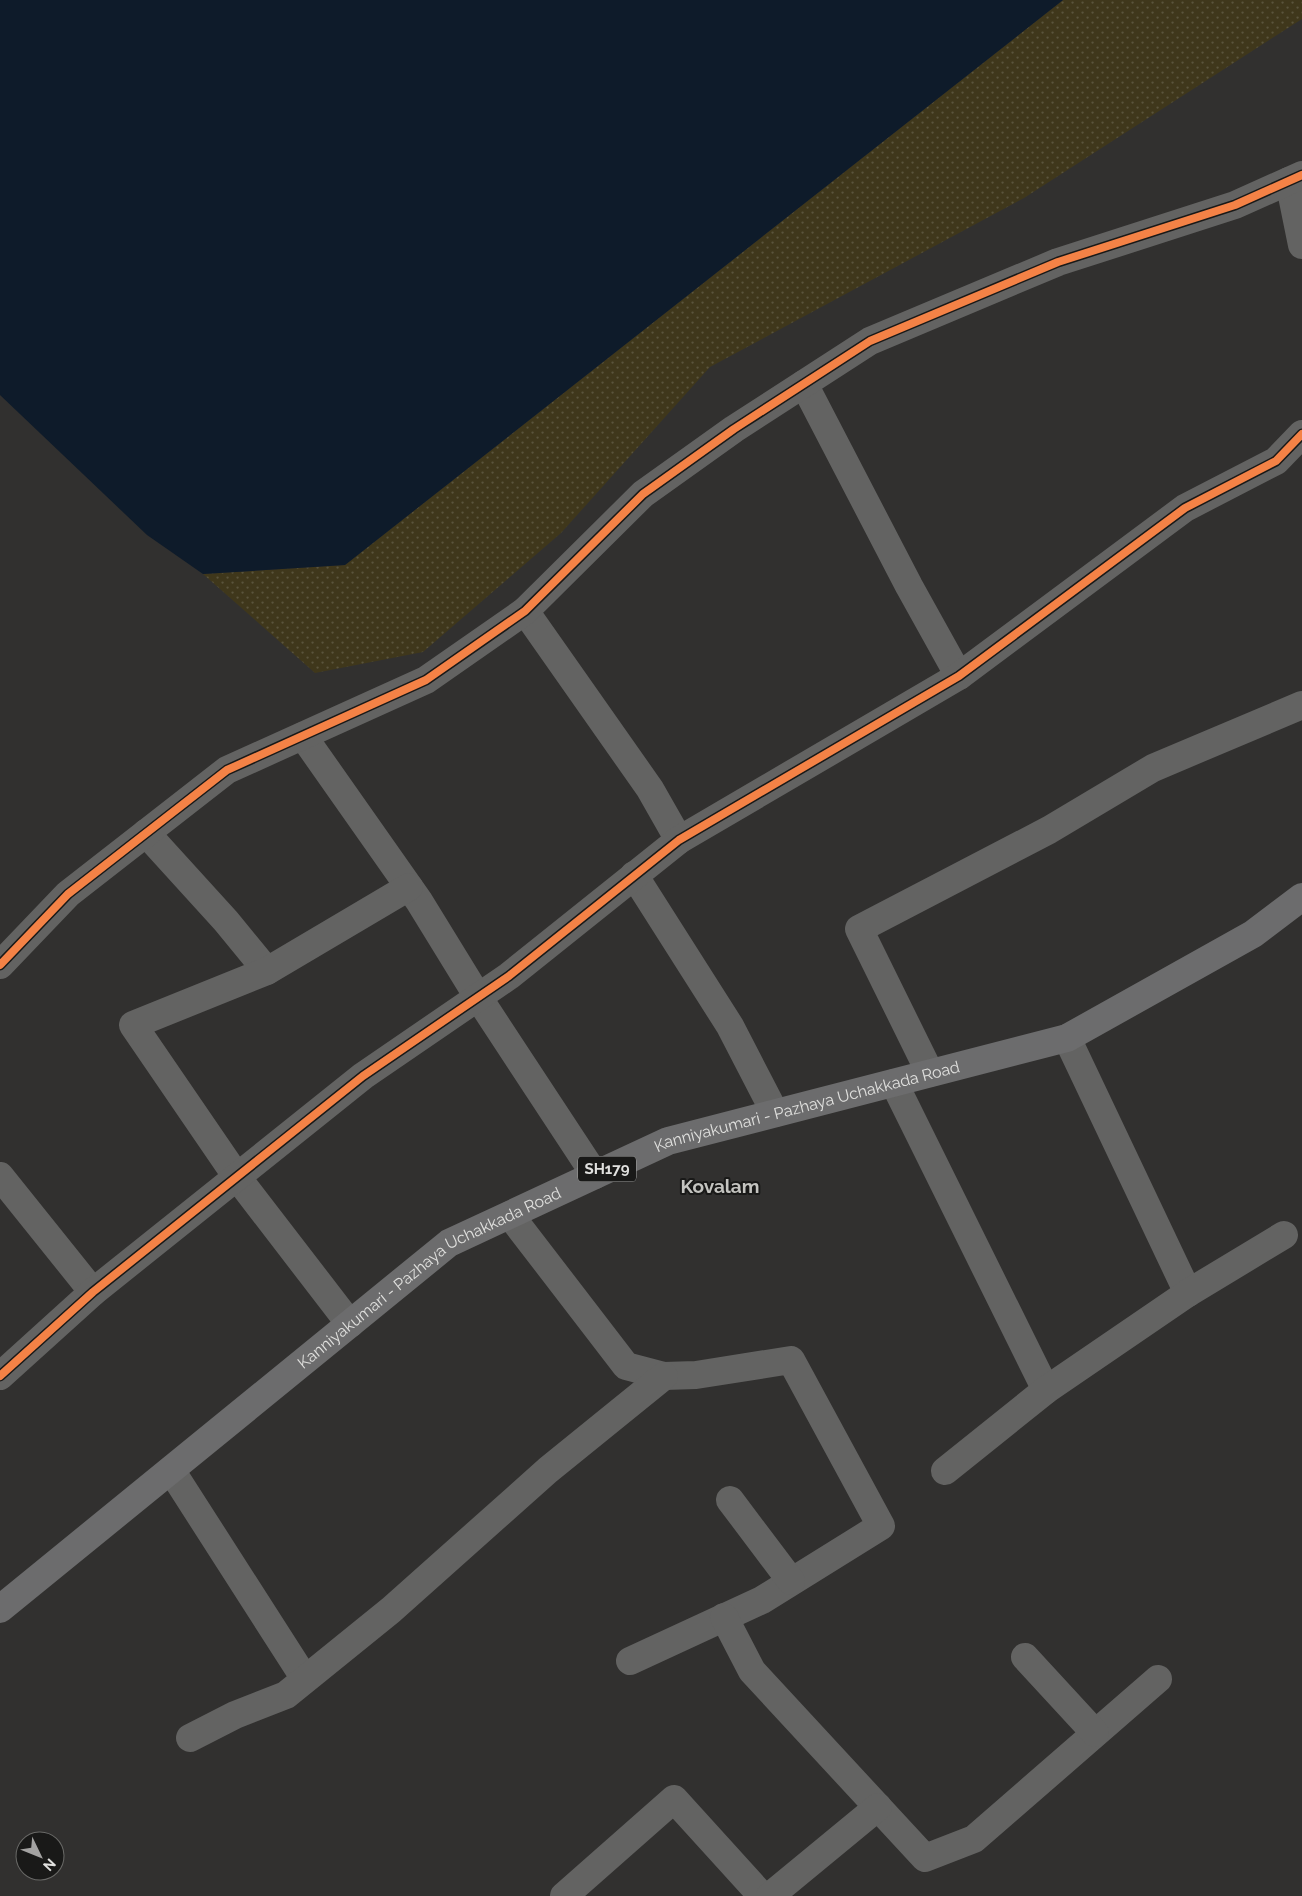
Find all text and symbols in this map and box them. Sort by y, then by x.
street label: Kanniyakumari - Pazhaya Uchakkada Road [651,1057,962,1156]
road number: SH179 [578,1156,636,1182]
district label: Kovalam [681,1175,759,1197]
street label: Kanniyakumari - Pazhaya Uchakkada Road [294,1183,564,1372]
north arrow [15,1831,65,1881]
text: N [40,1856,59,1874]

